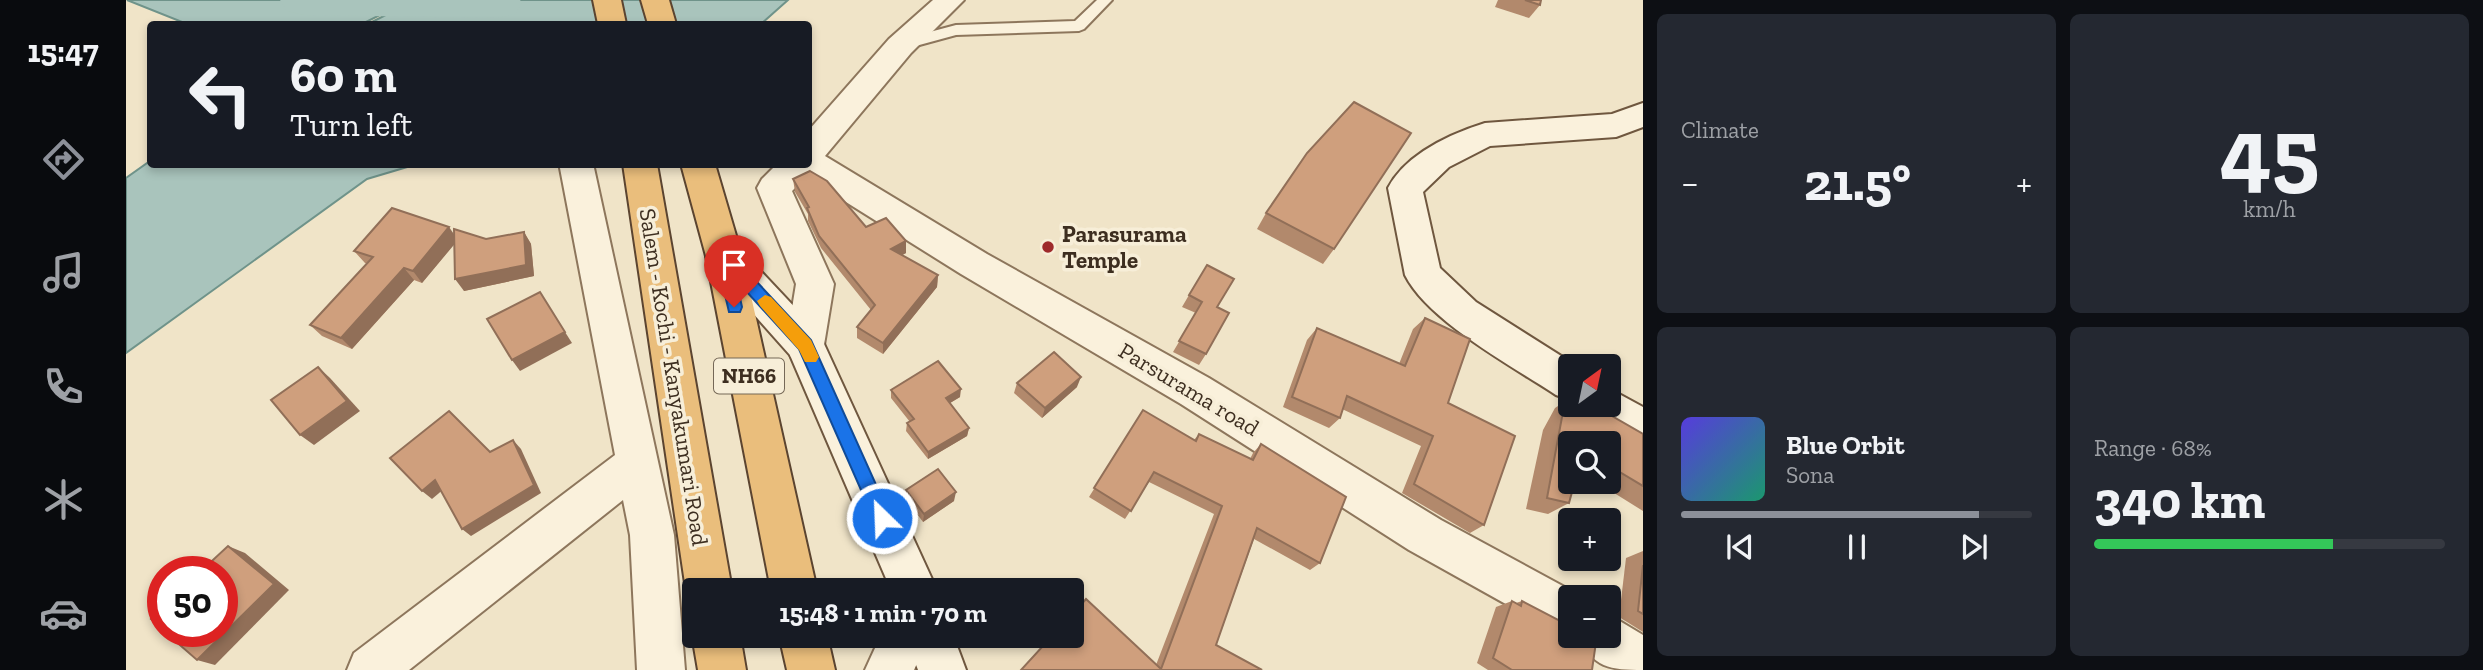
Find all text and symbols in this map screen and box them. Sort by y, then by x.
text: 15:47 [27,32,99,70]
text: 60 m [290,46,397,105]
icon: left [175,49,266,140]
text: 45 [2220,95,2319,204]
text: Turn left [290,106,412,144]
text: Climate [1681,116,1759,144]
icon: directions [39,135,88,184]
text: 21.5° [1804,151,1911,213]
text: − [1681,160,1699,206]
text: + [2016,160,2032,206]
text: km/h [2243,195,2296,223]
street label: Salem - Kochi - Kanyakumari Road [633,206,715,548]
place label: Parasurama Temple [1062,220,1187,274]
pin [704,235,764,307]
marker: Parasurama Temple [1040,239,1056,255]
icon: arrive [715,246,753,284]
icon: music [39,248,88,297]
street label: Parsurama road [1114,336,1265,442]
north arrow [1558,354,1620,416]
map controls [1558,354,1621,648]
road number: NH66 [714,358,784,394]
icon: phone [39,362,88,411]
text: Blue Orbit [1786,429,1905,461]
button: search [1558,431,1621,494]
text: Range · 68% [2094,434,2212,462]
text: Sona [1786,461,1834,489]
text: 340 km [2094,469,2265,531]
icon: climate [39,475,88,524]
position arrow [845,481,919,555]
button: + [1558,508,1621,571]
icon: previous [1721,528,1759,566]
icon: pause [1838,528,1876,566]
icon: next [1955,528,1993,566]
speed limit sign: 50 [147,556,238,647]
button: − [1558,585,1621,648]
icon: car [39,589,88,638]
text: 15:48 · 1 min · 70 m [779,597,987,629]

